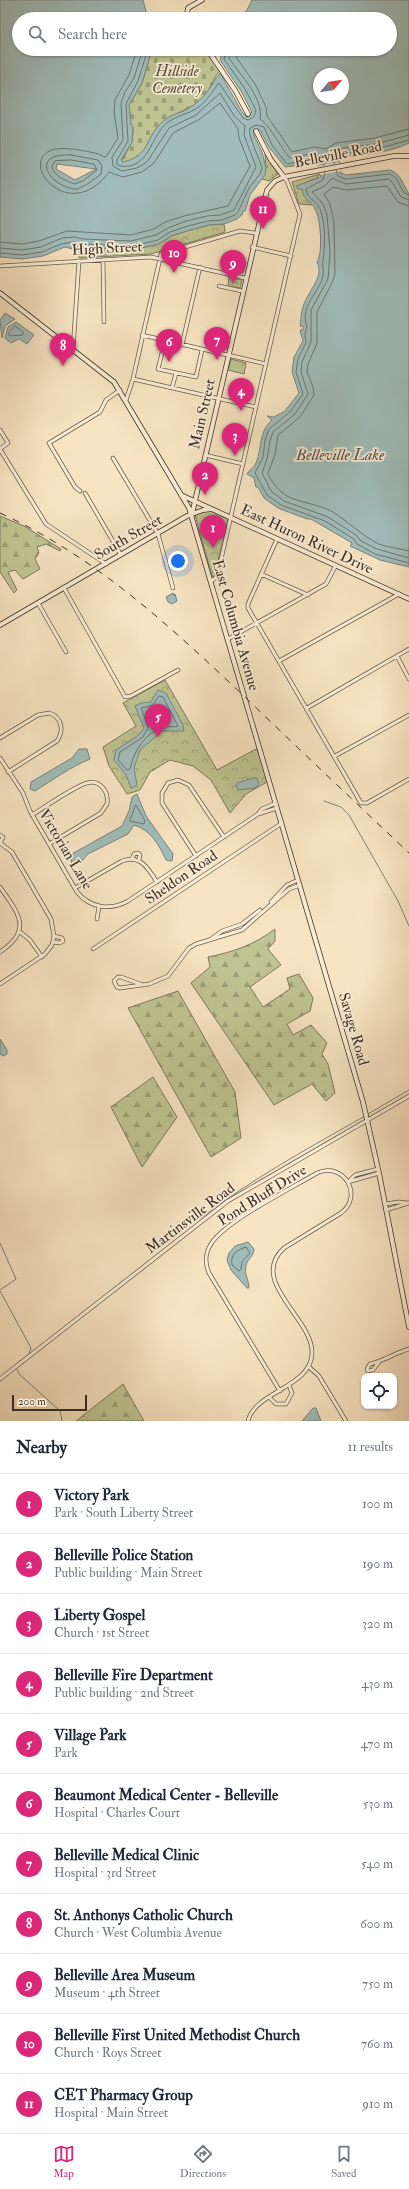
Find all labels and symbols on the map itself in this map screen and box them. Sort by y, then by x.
park label: Hillside Cemetery [152,62,203,98]
north arrow [313,68,349,104]
street label: Belleville Road [293,137,384,172]
pin: 11 [250,196,276,229]
street label: High Street [71,237,143,260]
pin: 10 [161,240,187,273]
pin: 9 [220,250,246,283]
pin: 7 [204,327,230,360]
pin: 6 [156,329,182,362]
pin: 8 [50,333,76,366]
street label: Main Street [185,377,220,451]
pin: 4 [228,378,254,411]
pin: 3 [222,423,248,456]
water label: Belleville Lake [295,445,385,465]
pin: 2 [192,462,218,495]
street label: East Huron River Drive [237,500,376,579]
street label: South Street [91,510,166,564]
pin: 1 [200,515,226,548]
your location [168,551,188,571]
street label: East Columbia Avenue [208,557,263,693]
pin: 5 [145,704,171,737]
street label: Victorian Lane [34,806,97,893]
street label: Sheldon Road [142,846,222,909]
street label: Savage Road [334,990,373,1068]
street label: Pond Bluff Drive [214,1161,310,1230]
street label: Martinsville Road [142,1178,239,1258]
scale bar [12,1393,87,1412]

